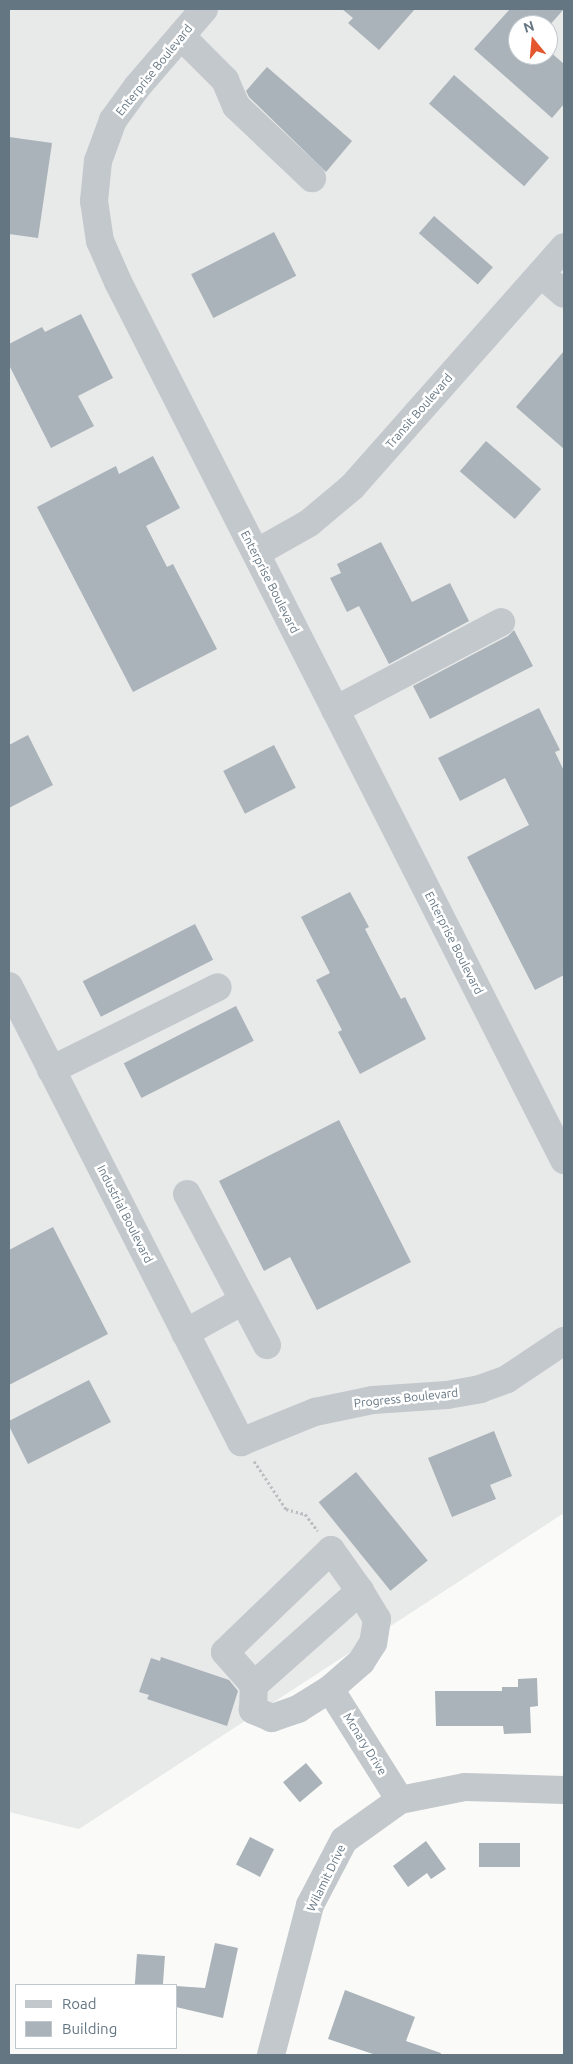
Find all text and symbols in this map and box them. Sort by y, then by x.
north arrow [508,15,558,65]
text: N [522,17,536,36]
street label: Enterprise Boulevard [113,21,195,119]
street label: Transit Boulevard [383,371,455,451]
street label: Enterprise Boulevard [238,528,302,636]
street label: Enterprise Boulevard [422,889,486,997]
street label: Industrial Boulevard [94,1163,156,1265]
street label: Progress Boulevard [353,1385,459,1411]
street label: Mcnary Drive [340,1710,390,1778]
street label: Wilamit Drive [304,1842,348,1914]
legend [15,1984,178,2049]
text: Road [62,1995,97,2012]
text: Building [62,2020,117,2037]

